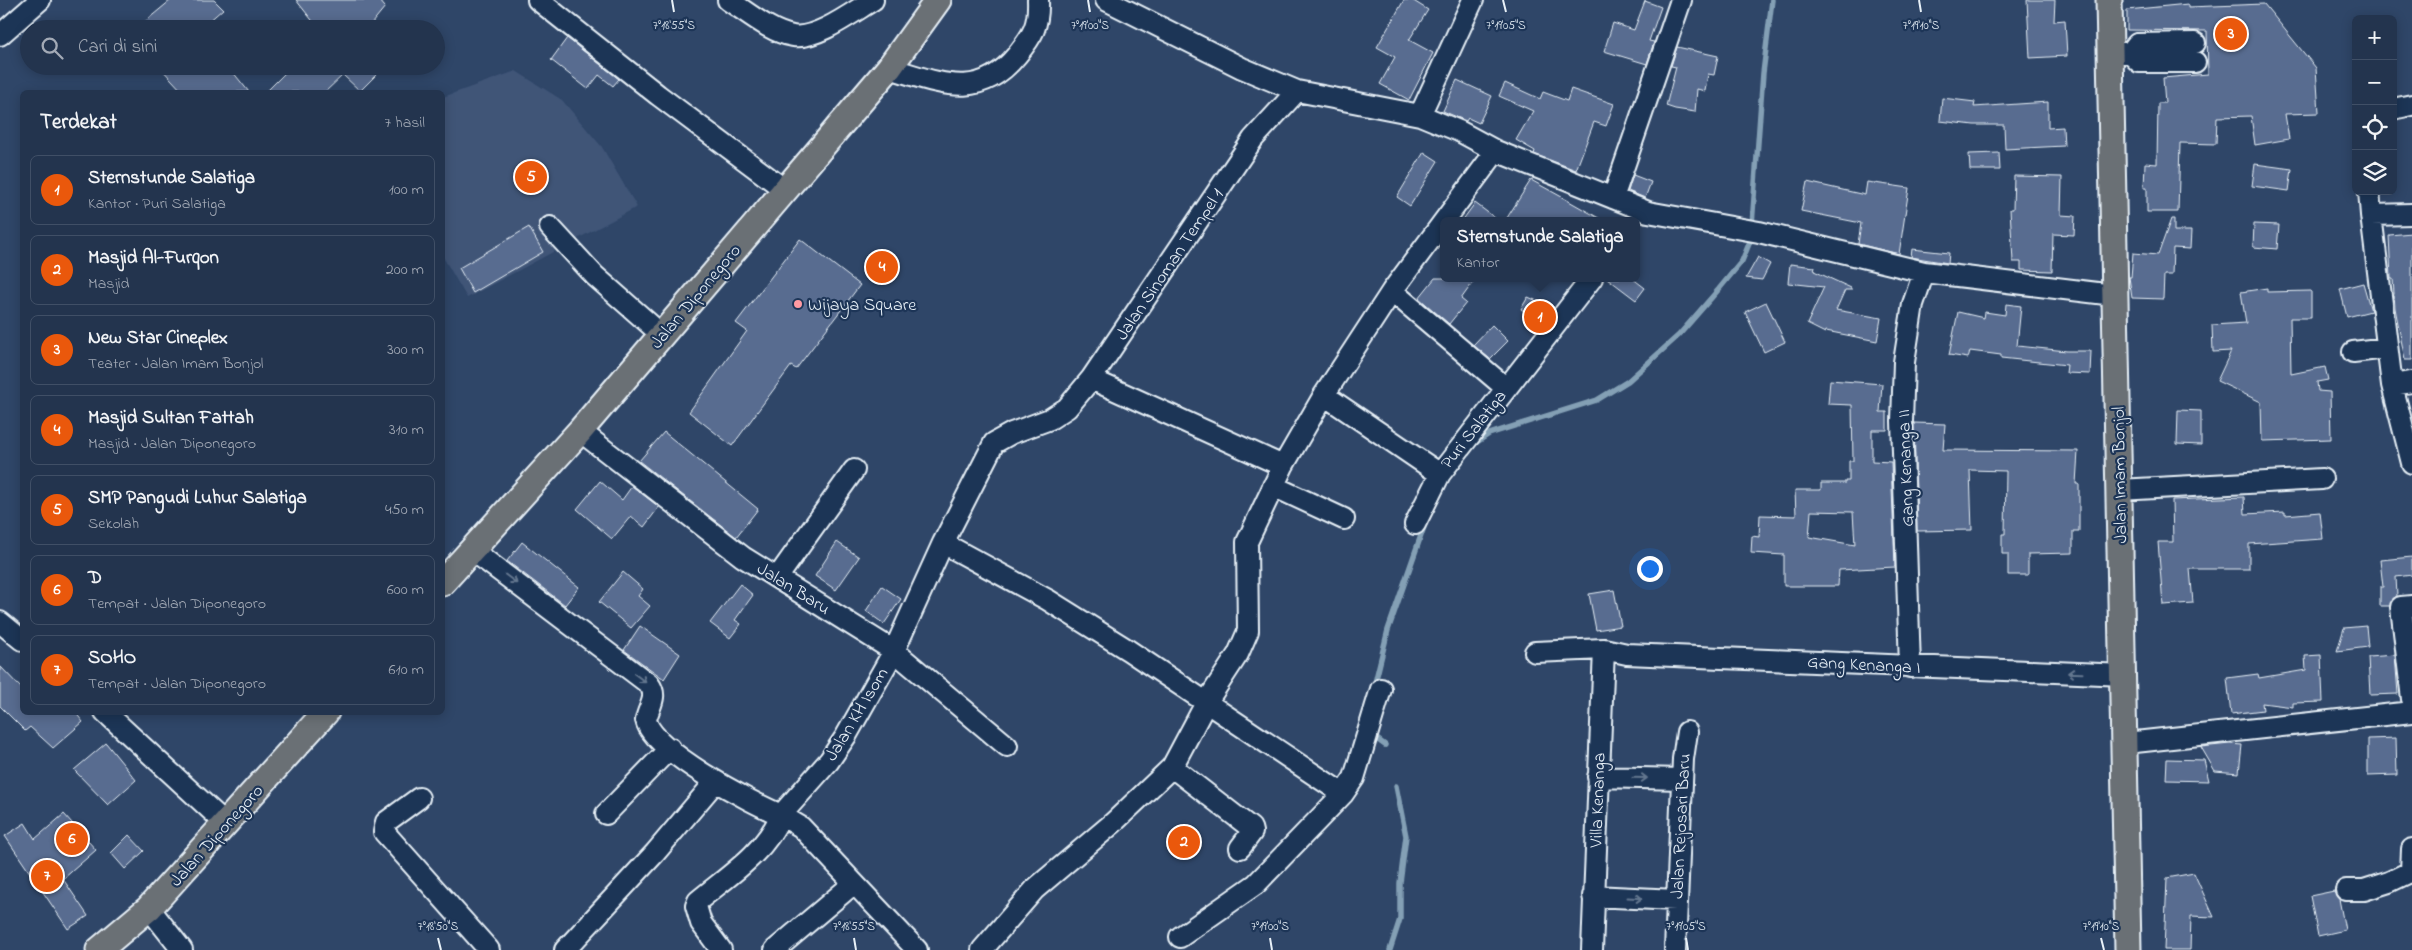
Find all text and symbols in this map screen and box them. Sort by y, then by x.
pin: 3 [2215,15,2247,53]
map controls [2352,15,2397,195]
button: + [2352,15,2397,60]
text: 7°18'55"S [653,17,695,35]
text: 7°19'00"S [1071,17,1109,35]
text: 7°19'05"S [1486,17,1526,35]
text: 7°19'10"S [1903,17,1939,35]
search box [20,20,445,75]
icon: search [38,34,66,62]
text: Cari di sini [78,34,157,61]
button: − [2352,60,2397,105]
button: locate [2352,105,2397,150]
text: Terdekat [40,108,117,138]
text: 7 hasil [384,111,425,135]
button: layers [2352,150,2397,195]
pin: 5 [515,158,547,196]
text: Sternstunde Salatiga [88,165,255,192]
text: 1 [54,178,60,202]
text: 100 m [389,178,424,202]
street label: Jalan Sinoman Tempel 1 [1110,184,1231,346]
text: Kantor · Puri Salatiga [88,192,226,216]
popup [1440,217,1640,282]
text: Sternstunde Salatiga [1456,224,1624,251]
street label: Jalan Diponegoro [645,239,749,356]
text: Masjid Al-Furqon [88,245,219,272]
pin: 4 [866,248,898,286]
text: Kantor [1456,251,1499,275]
text: 2 [53,258,61,282]
text: 200 m [386,258,424,282]
text: Masjid [88,272,130,296]
place label: Wijaya Square [808,293,917,319]
marker: Wijaya Square [792,298,804,310]
pin: 1 [1524,298,1556,336]
text: New Star Cineplex [88,325,228,352]
text: 3 [54,338,60,362]
text: 300 m [387,338,424,362]
text: Teater · Jalan Imam Bonjol [88,352,264,376]
street label: Puri Salatiga [1435,385,1515,476]
text: Masjid Sultan Fattah [88,405,254,432]
street label: Jalan Imam Bonjol [2107,406,2135,544]
street label: Gang Kenanga II [1892,409,1923,527]
text: 4 [54,418,60,442]
text: 310 m [389,418,424,442]
text: Masjid · Jalan Diponegoro [88,432,256,456]
text: SMP Pangudi Luhur Salatiga [88,485,307,512]
text: 5 [52,498,62,522]
text: 450 m [385,498,424,522]
text: Sekolah [88,512,139,536]
your location [1637,556,1663,582]
street label: Jalan Baru [751,557,835,623]
text: D [88,565,102,592]
one-way arrow [504,574,517,585]
text: 6 [53,578,61,602]
text: 600 m [387,578,424,602]
text: Tempat · Jalan Diponegoro [88,592,266,616]
text: SOHO [88,645,136,672]
street label: Gang Kenanga I [1807,650,1921,683]
text: 7 [54,658,60,682]
text: 610 m [389,658,424,682]
street label: Jalan KH Isom [820,663,896,767]
one-way arrow [2068,668,2084,678]
text: Tempat · Jalan Diponegoro [88,672,266,696]
one-way arrow [633,672,646,683]
street label: Villa Kenanga [1584,752,1615,849]
street label: Jalan Rejosari Baru [1665,753,1699,899]
one-way arrow [1632,773,1648,783]
street label: Jalan Diponegoro [164,779,271,894]
pin: 6 [56,820,88,858]
pin: 2 [1168,823,1200,861]
pin: 7 [31,857,63,895]
one-way arrow [1626,894,1642,903]
text: 7°18'50"S [418,918,458,936]
text: 7°18'55"S [833,918,875,936]
text: 7°19'00"S [1251,918,1289,936]
text: 7°19'05"S [1666,918,1706,936]
text: 7°19'10"S [2083,918,2119,936]

